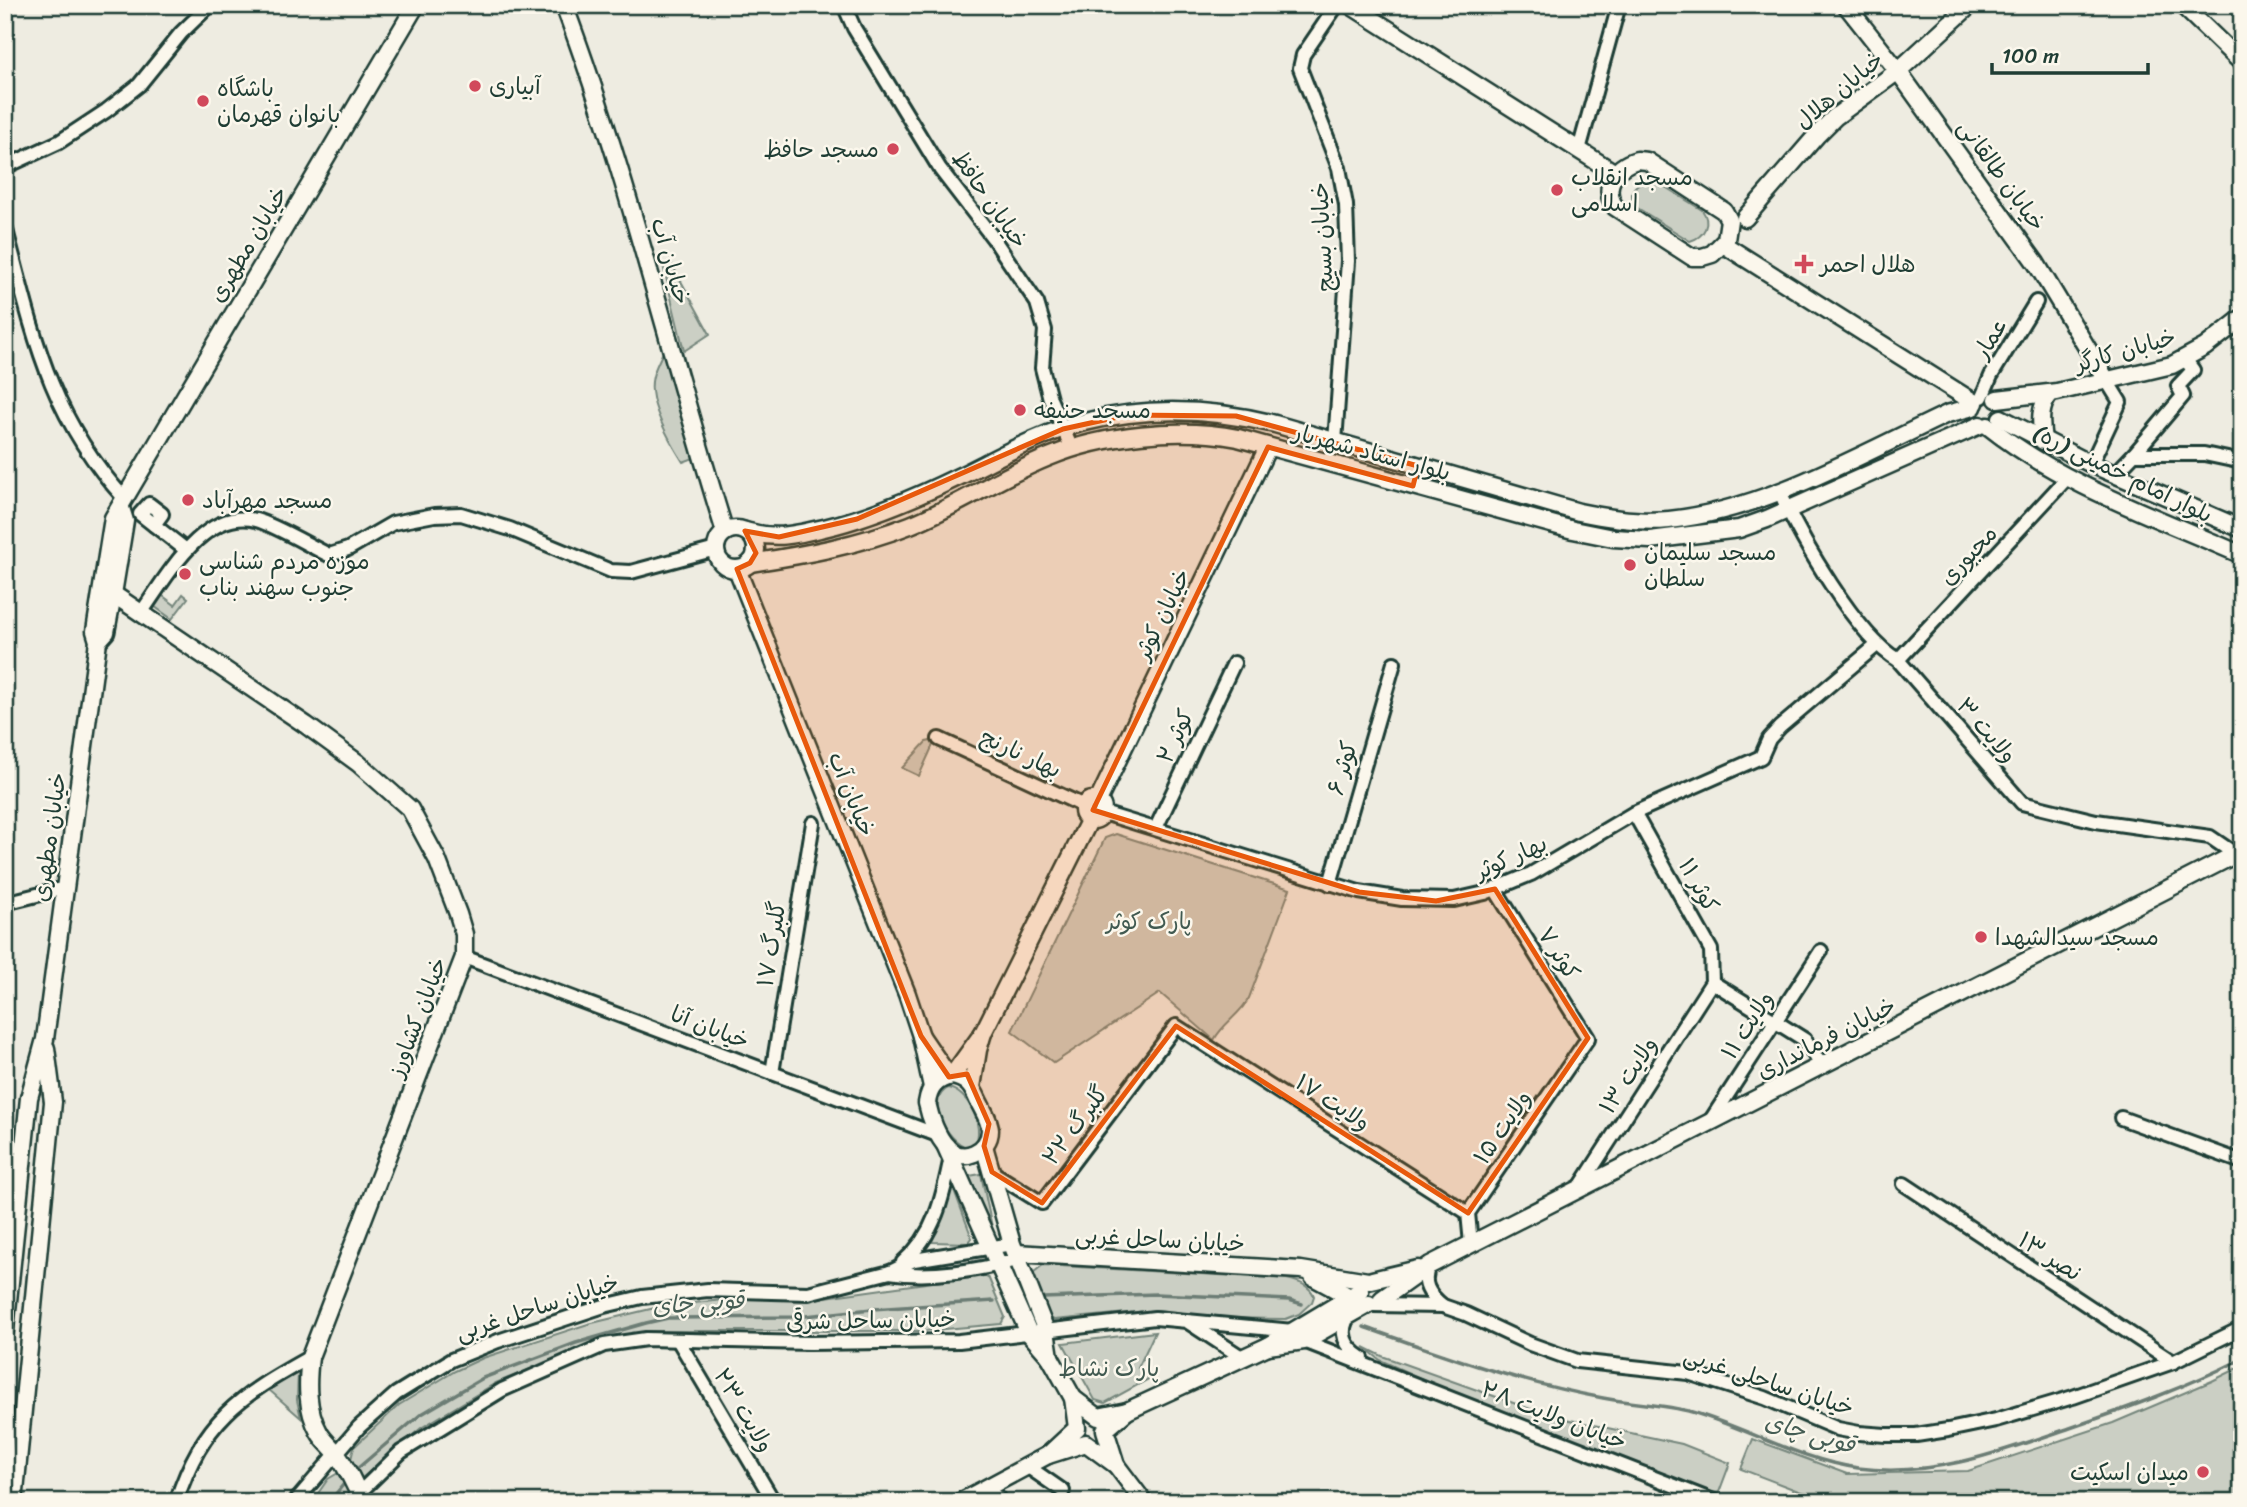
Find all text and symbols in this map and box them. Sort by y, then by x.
scale bar [1992,32,2147,76]
text: 100 m [2002,37,2059,75]
street label: خیابان هلال [1785,40,1893,140]
place label: آبیاری [489,66,542,107]
place label: باشگاه بانوان قهرمان [217,68,340,135]
marker: آبیاری [467,78,483,94]
marker: باشگاه بانوان قهرمان [195,93,211,109]
street label: خیابان طالقانی [1946,110,2057,240]
place label: مسجد حافظ [763,129,879,170]
marker: مسجد حافظ [885,141,901,157]
street label: خیابان حافظ [940,141,1039,257]
place label: مسجد انقلاب اسلامی [1571,157,1693,224]
street label: خیابان مطهری [197,178,300,311]
street label: خیابان بسیج [1299,181,1346,293]
marker: مسجد انقلاب اسلامی [1549,182,1565,198]
street label: خیابان آب [639,213,702,309]
place label: هلال احمر [1818,244,1915,285]
marker: هلال احمر [1794,254,1814,274]
street label: عمار [1961,309,2019,368]
street label: خیابان کارگر [2068,316,2181,385]
place label: مسجد حنیفه [1034,390,1151,431]
marker: مسجد حنیفه [1012,402,1028,418]
street label: بلوار استاد شهریار [1287,411,1455,493]
street label: بلوار امام خمینی (ره) [2026,412,2220,535]
place label: مسجد مهرآباد [202,480,333,521]
marker: مسجد مهرآباد [180,492,196,508]
street label: محبوری [1929,515,2008,596]
place label: مسجد سلیمان سلطان [1644,532,1776,599]
place label: موزه مردم شناسی جنوب سهند بناب [199,541,370,608]
marker: مسجد سلیمان سلطان [1622,557,1638,573]
street label: خیابان کوثر [1122,561,1202,669]
marker: موزه مردم شناسی جنوب سهند بناب [177,566,193,582]
street label: ولایت ۳ [1946,688,2028,773]
street label: کوثر ۲ [1145,702,1206,771]
street label: بهار نارنج [973,717,1068,790]
street label: کوثر ۶ [1315,736,1370,800]
street label: خیابان آب [816,745,887,843]
street label: خیابان مطهری [20,770,79,904]
street label: بهار کوثر [1466,823,1554,892]
street label: کوثر ۱۱ [1667,850,1731,921]
street label: گلبرگ ۱۷ [745,898,799,990]
park label: پارک کوثر [1104,901,1192,942]
place label: مسجد سیدالشهدا [1995,917,2159,958]
street label: کوثر ۷ [1526,918,1591,989]
marker: مسجد سیدالشهدا [1973,929,1989,945]
street label: خیابان کشاورز [375,951,459,1085]
street label: ولایت ۱۱ [1710,982,1785,1068]
street label: خیابان فرمانداری [1749,986,1903,1091]
street label: خیابان آنا [664,994,755,1061]
street label: ولایت ۱۳ [1588,1028,1669,1123]
street label: ولایت ۱۷ [1287,1063,1379,1142]
street label: گلبرگ ۲۲ [1031,1076,1120,1175]
street label: ولایت ۱۵ [1462,1081,1543,1173]
street label: خیابان ساحل غربی [1074,1215,1246,1264]
street label: نصر ۱۳ [2009,1220,2090,1293]
street label: خیابان ساحل غربی [450,1262,624,1353]
water label: قوبی چای [650,1279,748,1327]
street label: خیابان ساحل شرقی [786,1299,956,1342]
street label: خیابان ساحلی غربی [1678,1335,1859,1428]
park label: پارک نشاط [1059,1348,1159,1389]
street label: ولایت ۲۳ [702,1360,785,1461]
street label: خیابان ولایت ۲۸ [1475,1369,1633,1462]
water label: قوبی چای [1760,1400,1862,1466]
place label: میدان اسکیت [2070,1452,2189,1493]
marker: میدان اسکیت [2195,1464,2211,1480]

